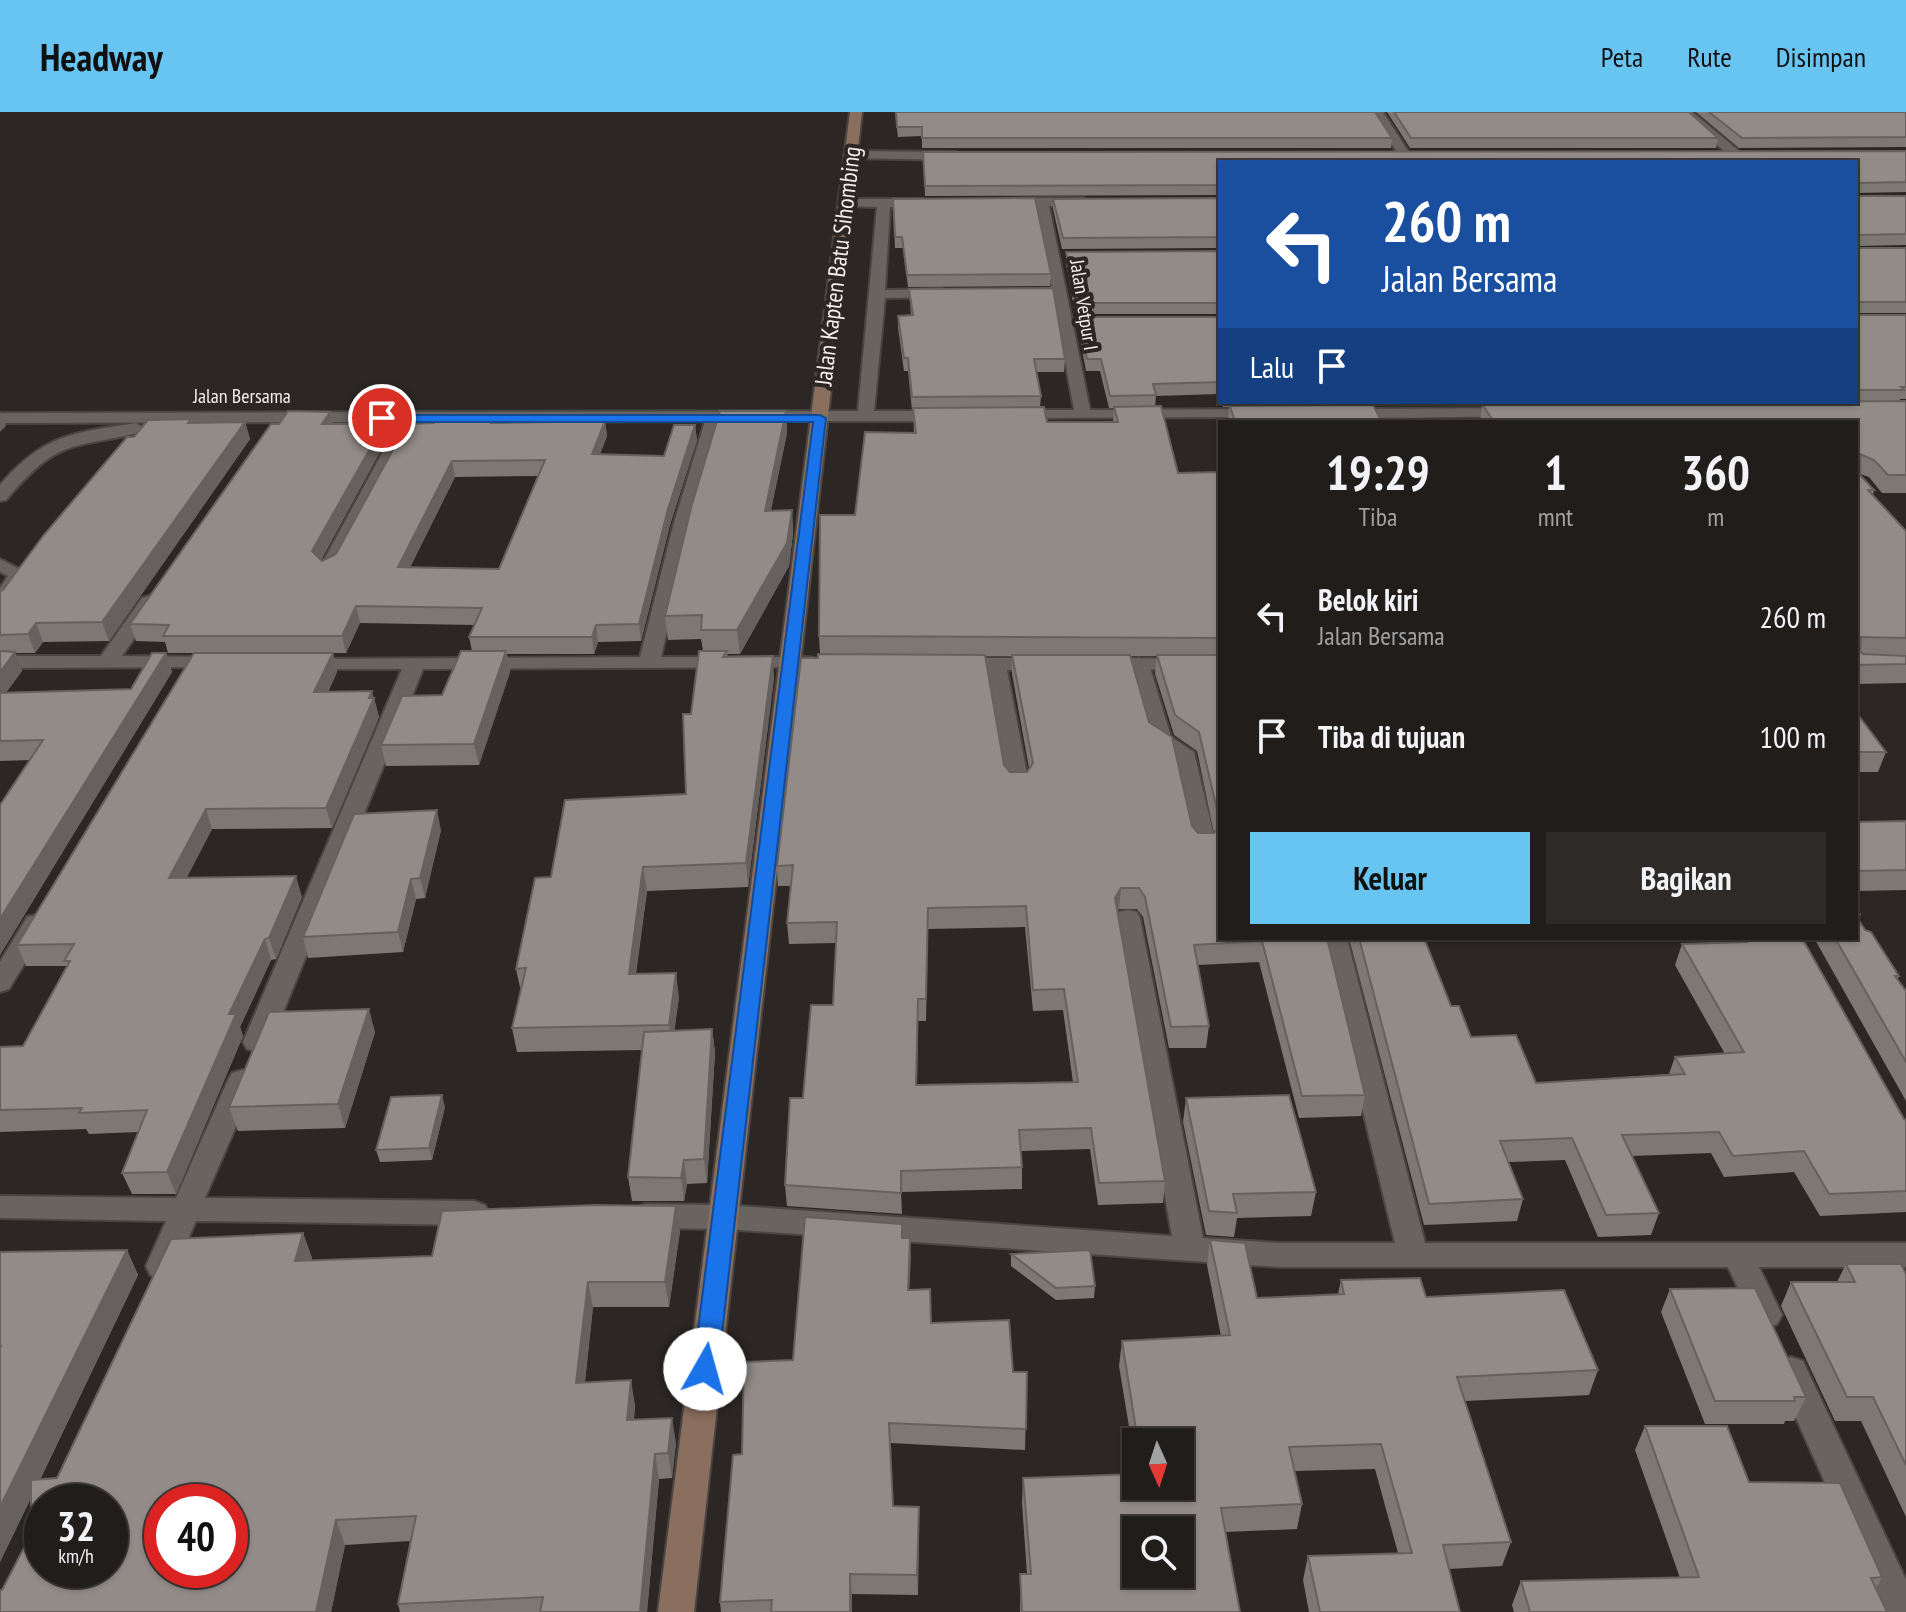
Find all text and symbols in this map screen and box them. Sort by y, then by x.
text: Headway [40,32,163,81]
text: Peta [1601,38,1643,75]
text: Rute [1687,38,1732,75]
text: Disimpan [1776,38,1866,75]
street label: Jalan Kapten Batu Sihombing [807,144,868,388]
text: 260 m [1382,185,1511,257]
icon: left [1250,192,1354,296]
text: Jalan Bersama [1382,255,1557,302]
street label: Jalan Vetpur I [1064,257,1104,352]
icon: arrive [1310,344,1354,388]
text: Lalu [1250,347,1294,386]
street label: Jalan Bersama [192,383,291,409]
pin [348,384,416,452]
icon: arrive [360,396,404,440]
text: 19:29 [1326,441,1430,503]
text: 1 [1544,441,1567,503]
text: 360 [1681,441,1750,503]
text: Tiba [1358,500,1397,533]
text: mnt [1538,500,1573,533]
text: m [1707,500,1724,533]
text: Belok kiri [1318,580,1419,619]
icon: left [1250,594,1294,638]
text: 260 m [1760,597,1826,636]
text: Jalan Bersama [1318,619,1445,652]
icon: arrive [1250,714,1294,758]
text: Tiba di tujuan [1318,717,1465,756]
text: 100 m [1760,717,1826,756]
button: Keluar [1250,832,1530,924]
button: Bagikan [1546,832,1826,924]
position arrow [663,1327,747,1411]
north arrow [1122,1428,1194,1500]
map controls [1122,1428,1194,1588]
speed limit sign: 40 [144,1484,248,1588]
text: 32 [57,1500,95,1552]
button: search [1122,1516,1194,1588]
text: km/h [58,1543,94,1569]

